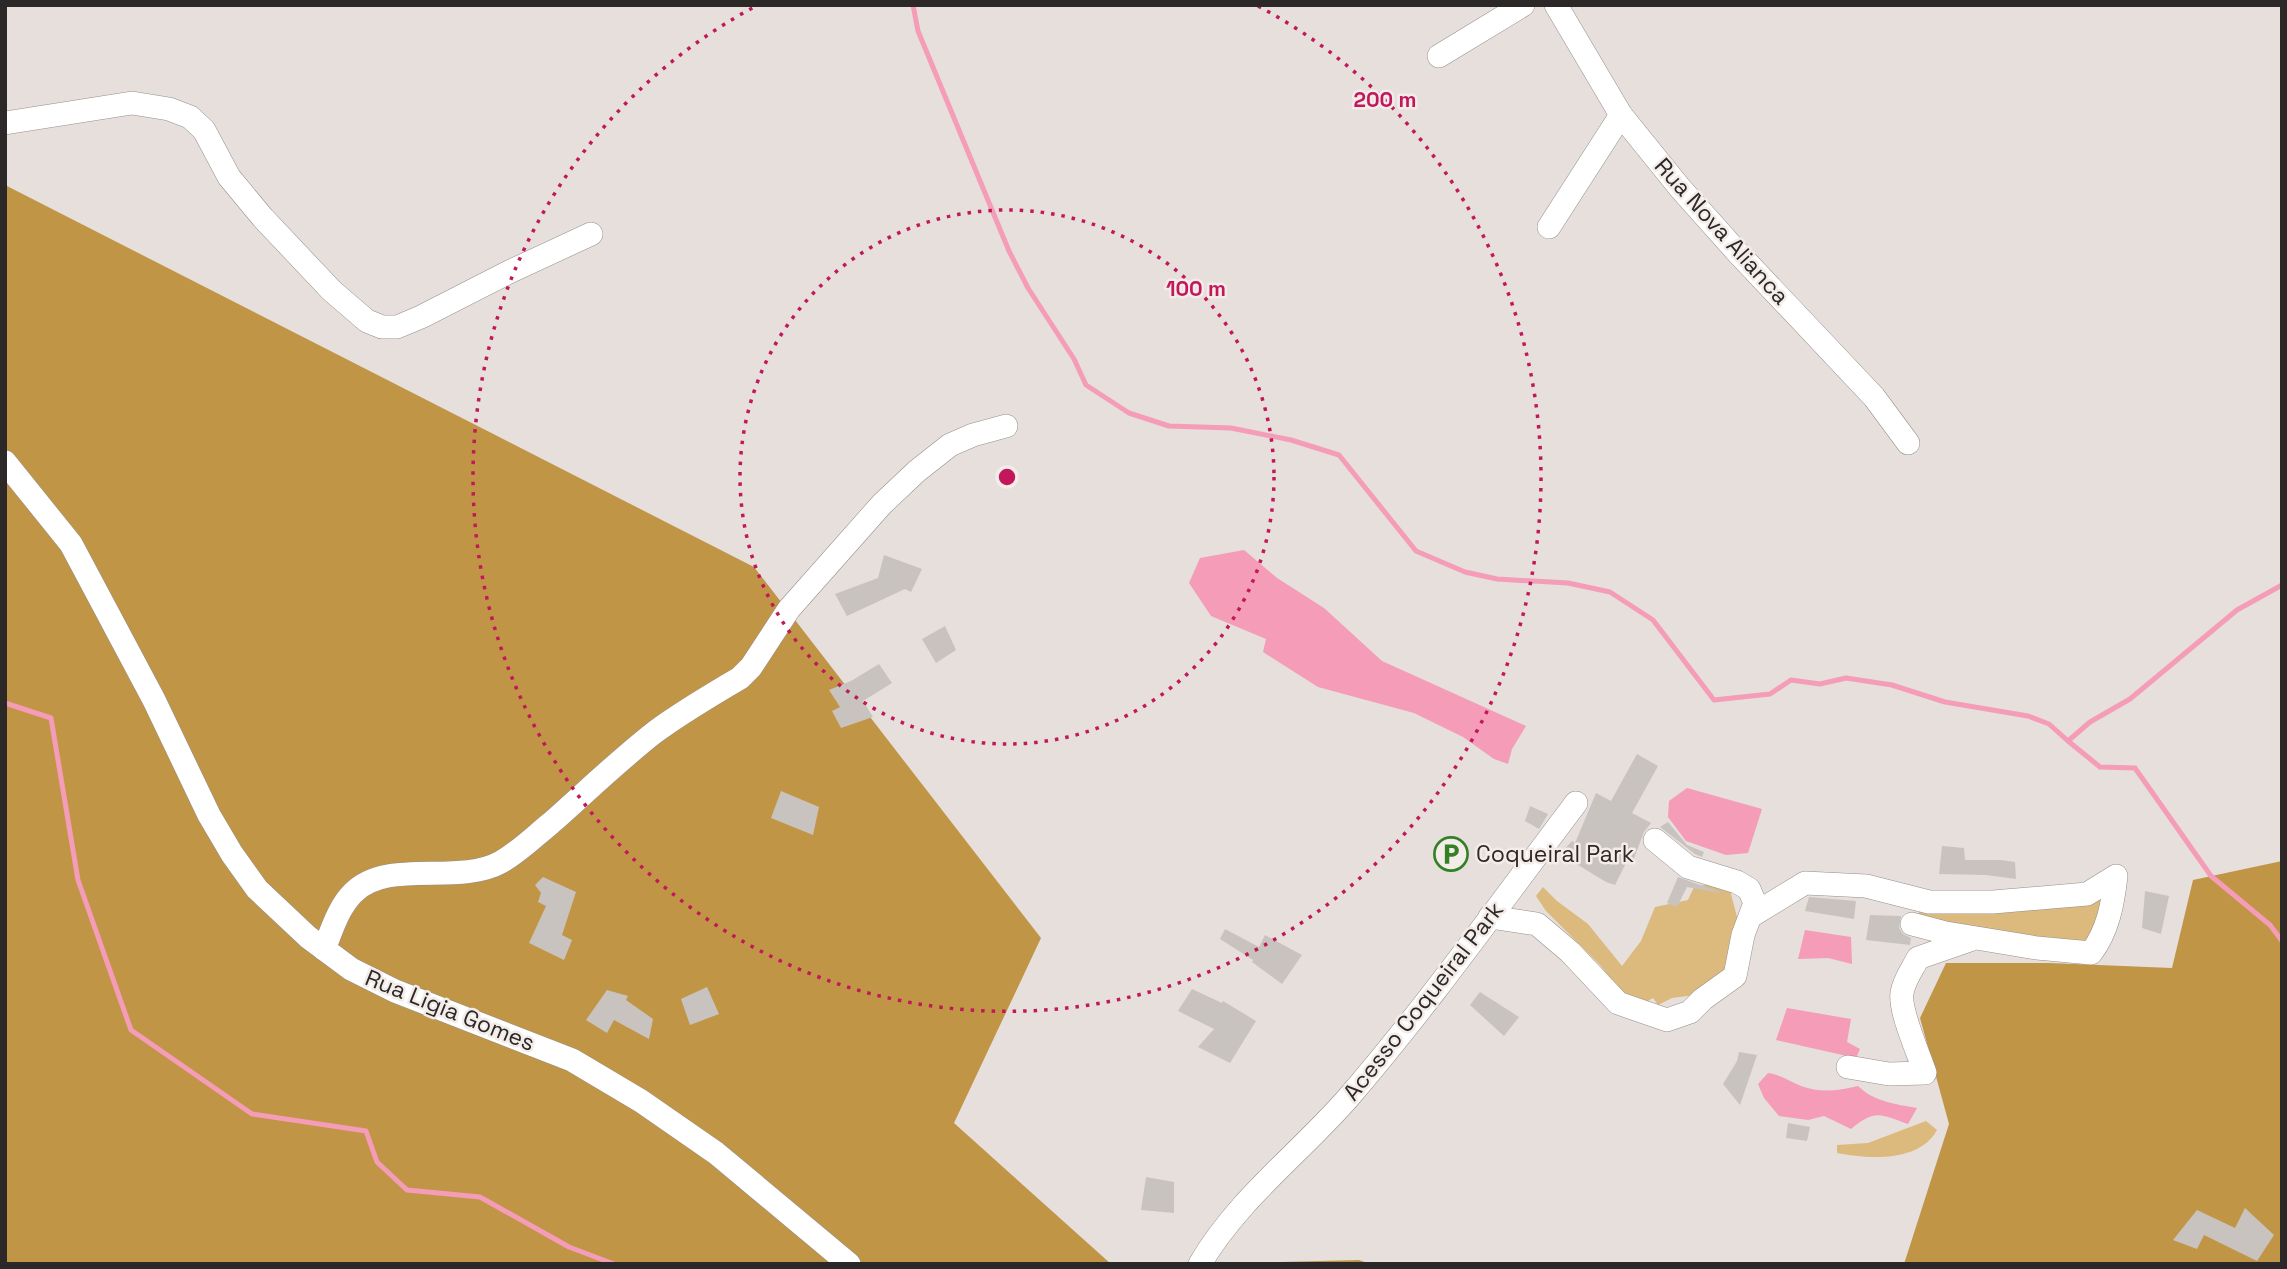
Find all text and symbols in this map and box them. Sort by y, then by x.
text: 200 m [1354,86,1416,113]
street label: Rua Nova Alianca [1648,151,1796,311]
text: 100 m [1166,275,1226,302]
centre of rings [995,465,1019,489]
parking icon: Coqueiral Park [1432,835,1470,873]
place label: Coqueiral Park [1476,839,1634,869]
street label: Acesso Coqueiral Park [1336,896,1510,1106]
street label: Rua Ligia Gomes [361,962,539,1058]

